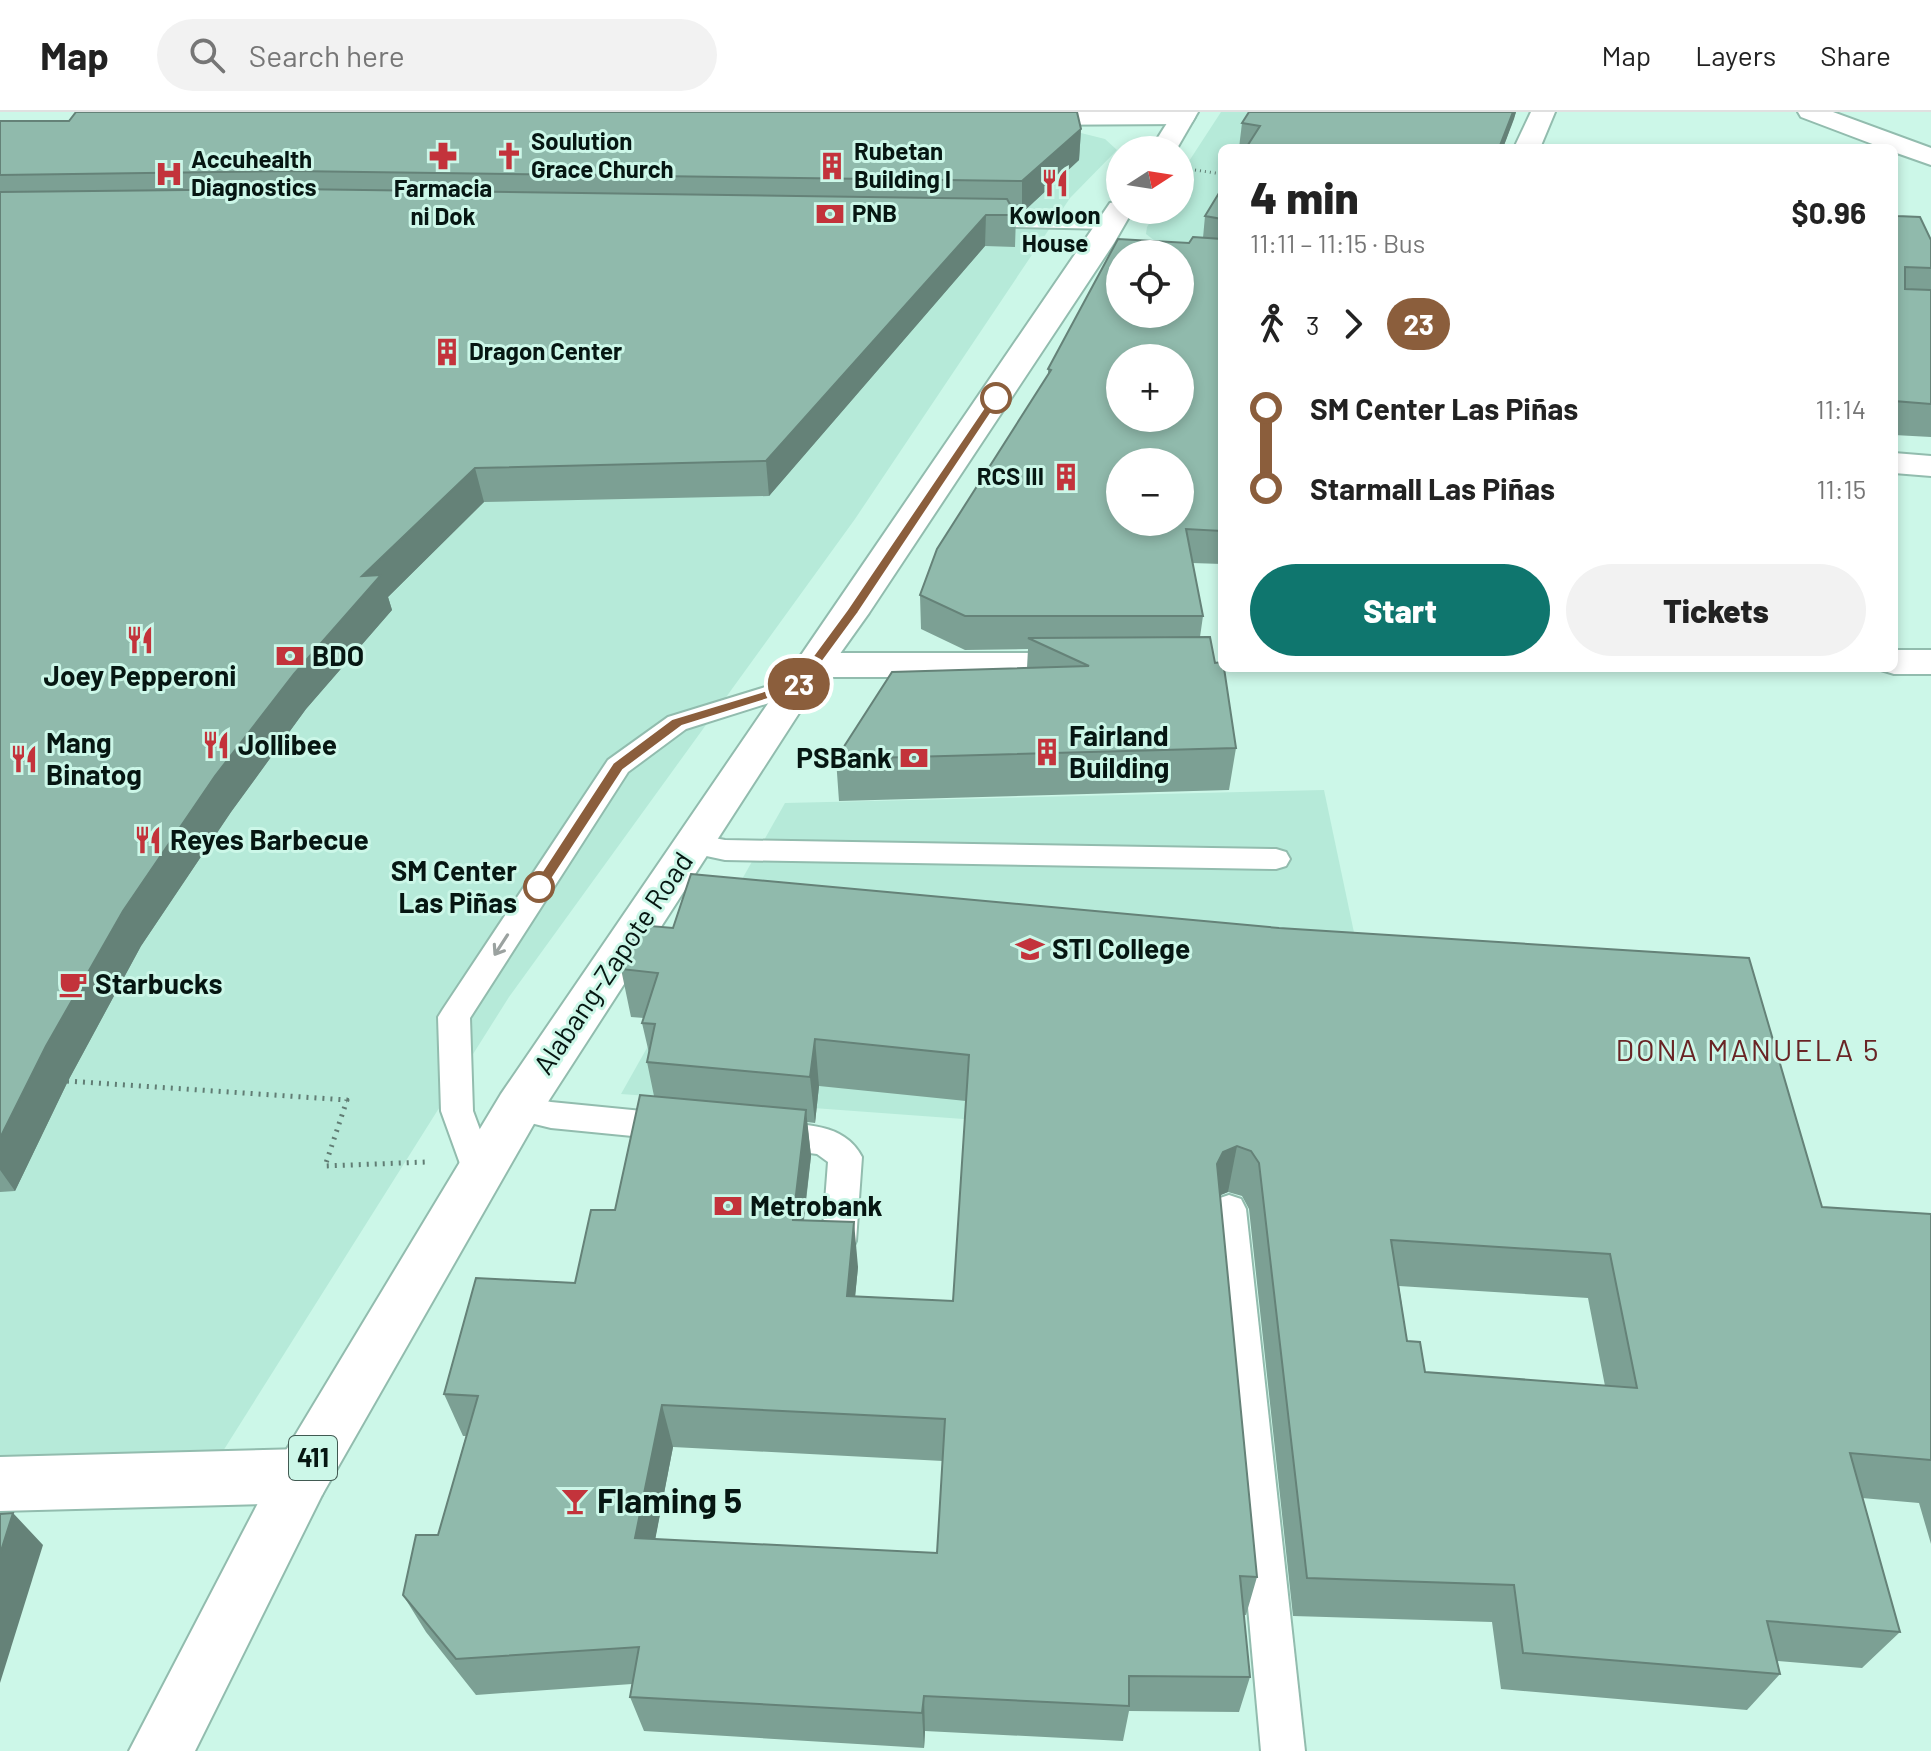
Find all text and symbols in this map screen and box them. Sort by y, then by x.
search box [157,19,717,91]
text: Map [40,32,109,78]
icon: search [185,33,229,77]
text: Search here [249,37,405,73]
text: Map [1601,38,1651,72]
text: Layers [1695,38,1776,72]
text: Share [1820,38,1891,72]
place label: Soulution Grace Church [531,126,674,183]
place label: Rubetan Building I [854,136,951,193]
north arrow [1106,136,1194,224]
map controls [1106,136,1194,536]
pharmacy icon: Farmacia ni Dok [428,141,458,171]
church icon: Soulution Grace Church [494,141,524,171]
place label: Accuhealth Diagnostics [191,144,317,201]
building icon: Rubetan Building I [817,151,847,181]
hospital icon: Accuhealth Diagnostics [154,159,184,189]
restaurant icon: Kowloon House [1040,168,1070,198]
text: 4 min [1250,170,1359,223]
place label: Farmacia ni Dok [394,173,492,230]
text: $0.96 [1792,194,1866,230]
place label: PNB [852,198,897,227]
bank icon: PNB [815,199,845,229]
place label: Kowloon House [1009,200,1101,257]
text: 11:11 – 11:15 · Bus [1250,227,1425,258]
button: locate [1106,240,1194,328]
icon: walk [1250,302,1294,346]
icon: forward [1331,302,1375,346]
text: 23 [1403,307,1434,341]
text: 3 [1306,309,1319,340]
place label: Dragon Center [469,336,622,365]
building icon: Dragon Center [432,337,462,367]
button: + [1106,344,1194,432]
unlabelled marker [981,383,1011,413]
text: SM Center Las Piñas [1310,390,1578,426]
text: 11:14 [1815,393,1866,424]
button: − [1106,448,1194,536]
place label: RCS III [977,461,1044,490]
building icon: RCS III [1051,462,1081,492]
text: Starmall Las Piñas [1310,470,1555,506]
text: 11:15 [1816,473,1866,504]
button: Start [1250,564,1550,656]
button: Tickets [1566,564,1866,656]
restaurant icon: Joey Pepperoni [125,625,155,655]
place label: BDO [312,638,364,672]
bank icon: BDO [275,641,305,671]
place label: Joey Pepperoni [44,658,236,692]
line badge: 23 [763,658,835,710]
text: 23 [784,667,814,701]
place label: Fairland Building [1069,718,1169,784]
place label: Mang Binatog [46,725,142,791]
place label: Jollibee [238,727,337,761]
restaurant icon: Jollibee [201,730,231,760]
building icon: Fairland Building [1032,737,1062,767]
place label: PSBank [796,740,892,774]
bank icon: PSBank [899,743,929,773]
restaurant icon: Mang Binatog [9,744,39,774]
place label: Reyes Barbecue [170,822,369,856]
restaurant icon: Reyes Barbecue [133,825,163,855]
street label: Alabang-Zapote Road [525,845,699,1080]
place label: SM Center Las Piñas [391,853,517,919]
marker: SM Center Las Piñas [524,872,554,902]
place label: STI College [1052,931,1190,965]
one-way arrow [493,933,509,956]
school or university icon: STI College [1015,934,1045,964]
place label: Starbucks [95,966,223,1000]
cafe icon: Starbucks [58,969,88,999]
district label: DONA MANUELA 5 [1615,1031,1881,1067]
place label: Metrobank [750,1188,882,1222]
bank icon: Metrobank [713,1191,743,1221]
road number: 411 [289,1436,337,1480]
place label: Flaming 5 [597,1479,742,1520]
bar icon: Flaming 5 [560,1486,590,1516]

